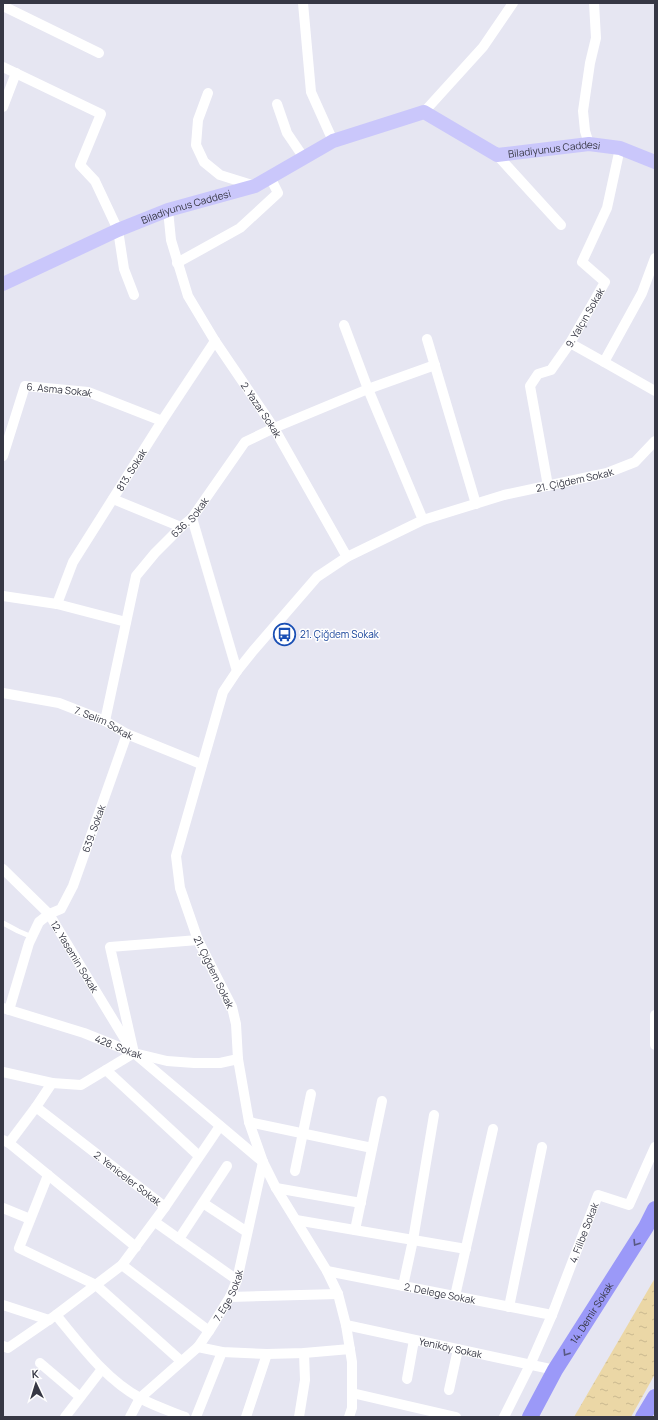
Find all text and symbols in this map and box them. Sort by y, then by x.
street label: Biladiyunus Caddesi [507,137,601,161]
street label: Biladiyunus Caddesi [139,186,232,227]
street label: 9. Yalçın Sokak [562,284,608,350]
street label: 6. Asma Sokak [26,379,96,400]
street label: 2. Yazar Sokak [238,379,285,441]
street label: 813. Sokak [113,445,150,494]
street label: 21. Çiğdem Sokak [534,464,616,495]
street label: 636. Sokak [168,493,212,540]
bus stop icon: 21. Çiğdem Sokak [271,621,297,647]
place label: 21. Çiğdem Sokak [300,627,380,641]
street label: 7. Selim Sokak [73,703,136,743]
street label: 639. Sokak [78,802,109,854]
street label: 12. Yasemin Sokak [48,918,102,996]
street label: 21. Çiğdem Sokak [190,934,238,1011]
street label: 428. Sokak [93,1031,145,1062]
street label: 2. Yeniceler Sokak [91,1147,165,1209]
street label: 4. Filibe Sokak [566,1199,602,1265]
one-way arrow [634,1239,641,1246]
street label: 7. Ege Sokak [210,1267,246,1324]
street label: 14. Demir Sokak [567,1278,617,1346]
street label: 2. Delege Sokak [403,1279,478,1307]
street label: Yeniköy Sokak [418,1334,484,1361]
one-way arrow [564,1349,571,1356]
north arrow [16,1364,56,1404]
text: K [31,1366,40,1381]

